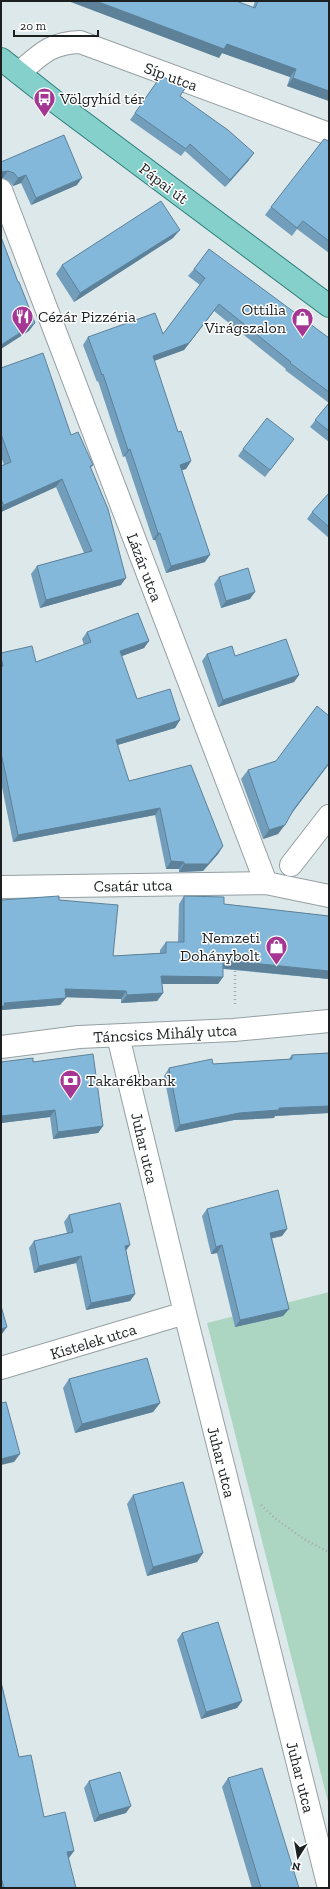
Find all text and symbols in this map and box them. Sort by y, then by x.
scale bar [14,12,98,38]
text: 20 m [20,19,47,33]
street label: Síp utca [142,58,200,95]
bus stop icon: Völgyhíd tér [31,85,57,118]
place label: Völgyhíd tér [59,89,145,108]
street label: Pápai út [135,159,192,208]
place label: Ottilia Virágszalon [203,300,287,337]
restaurant icon: Cézár Pizzéria [9,303,35,336]
shop icon: Ottilia Virágszalon [289,305,315,338]
place label: Cézár Pizzéria [38,307,136,326]
street label: Lázár utca [123,530,166,604]
street label: Csatár utca [93,875,173,896]
place label: Nemzeti Dohánybolt [180,928,261,965]
shop icon: Nemzeti Dohánybolt [263,933,289,966]
street label: Táncsics Mihály utca [93,1020,238,1047]
bank icon: Takarékbank [58,1067,84,1100]
place label: Takarékbank [86,1071,176,1090]
street label: Juhar utca [127,1111,162,1186]
street label: Kistelek utca [48,1319,139,1364]
street label: Juhar utca [203,1425,240,1500]
street label: Juhar utca [282,1740,319,1815]
north arrow [278,1837,318,1877]
text: N [290,1859,302,1874]

